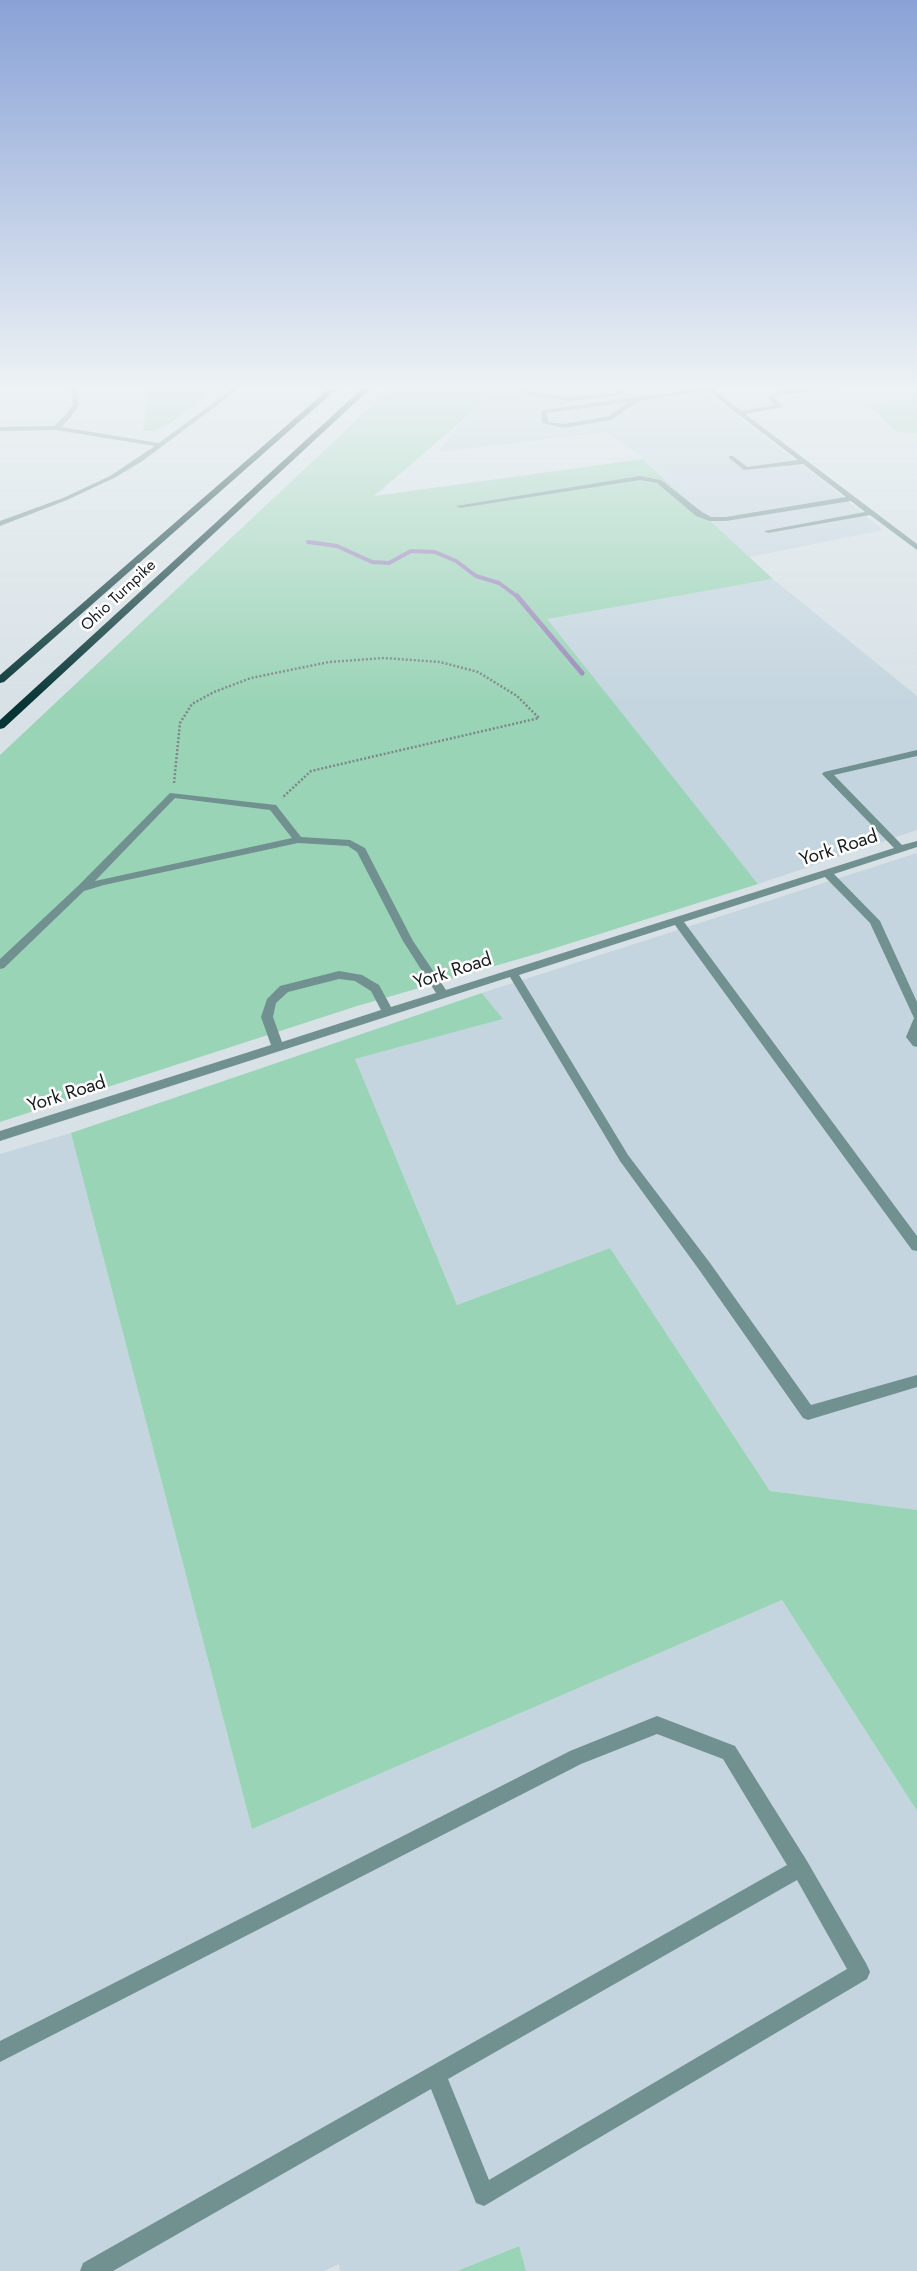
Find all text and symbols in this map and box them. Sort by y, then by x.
street label: Ohio Turnpike [78,556,160,636]
street label: York Road [797,826,881,872]
street label: York Road [411,949,495,995]
street label: York Road [25,1072,109,1118]

